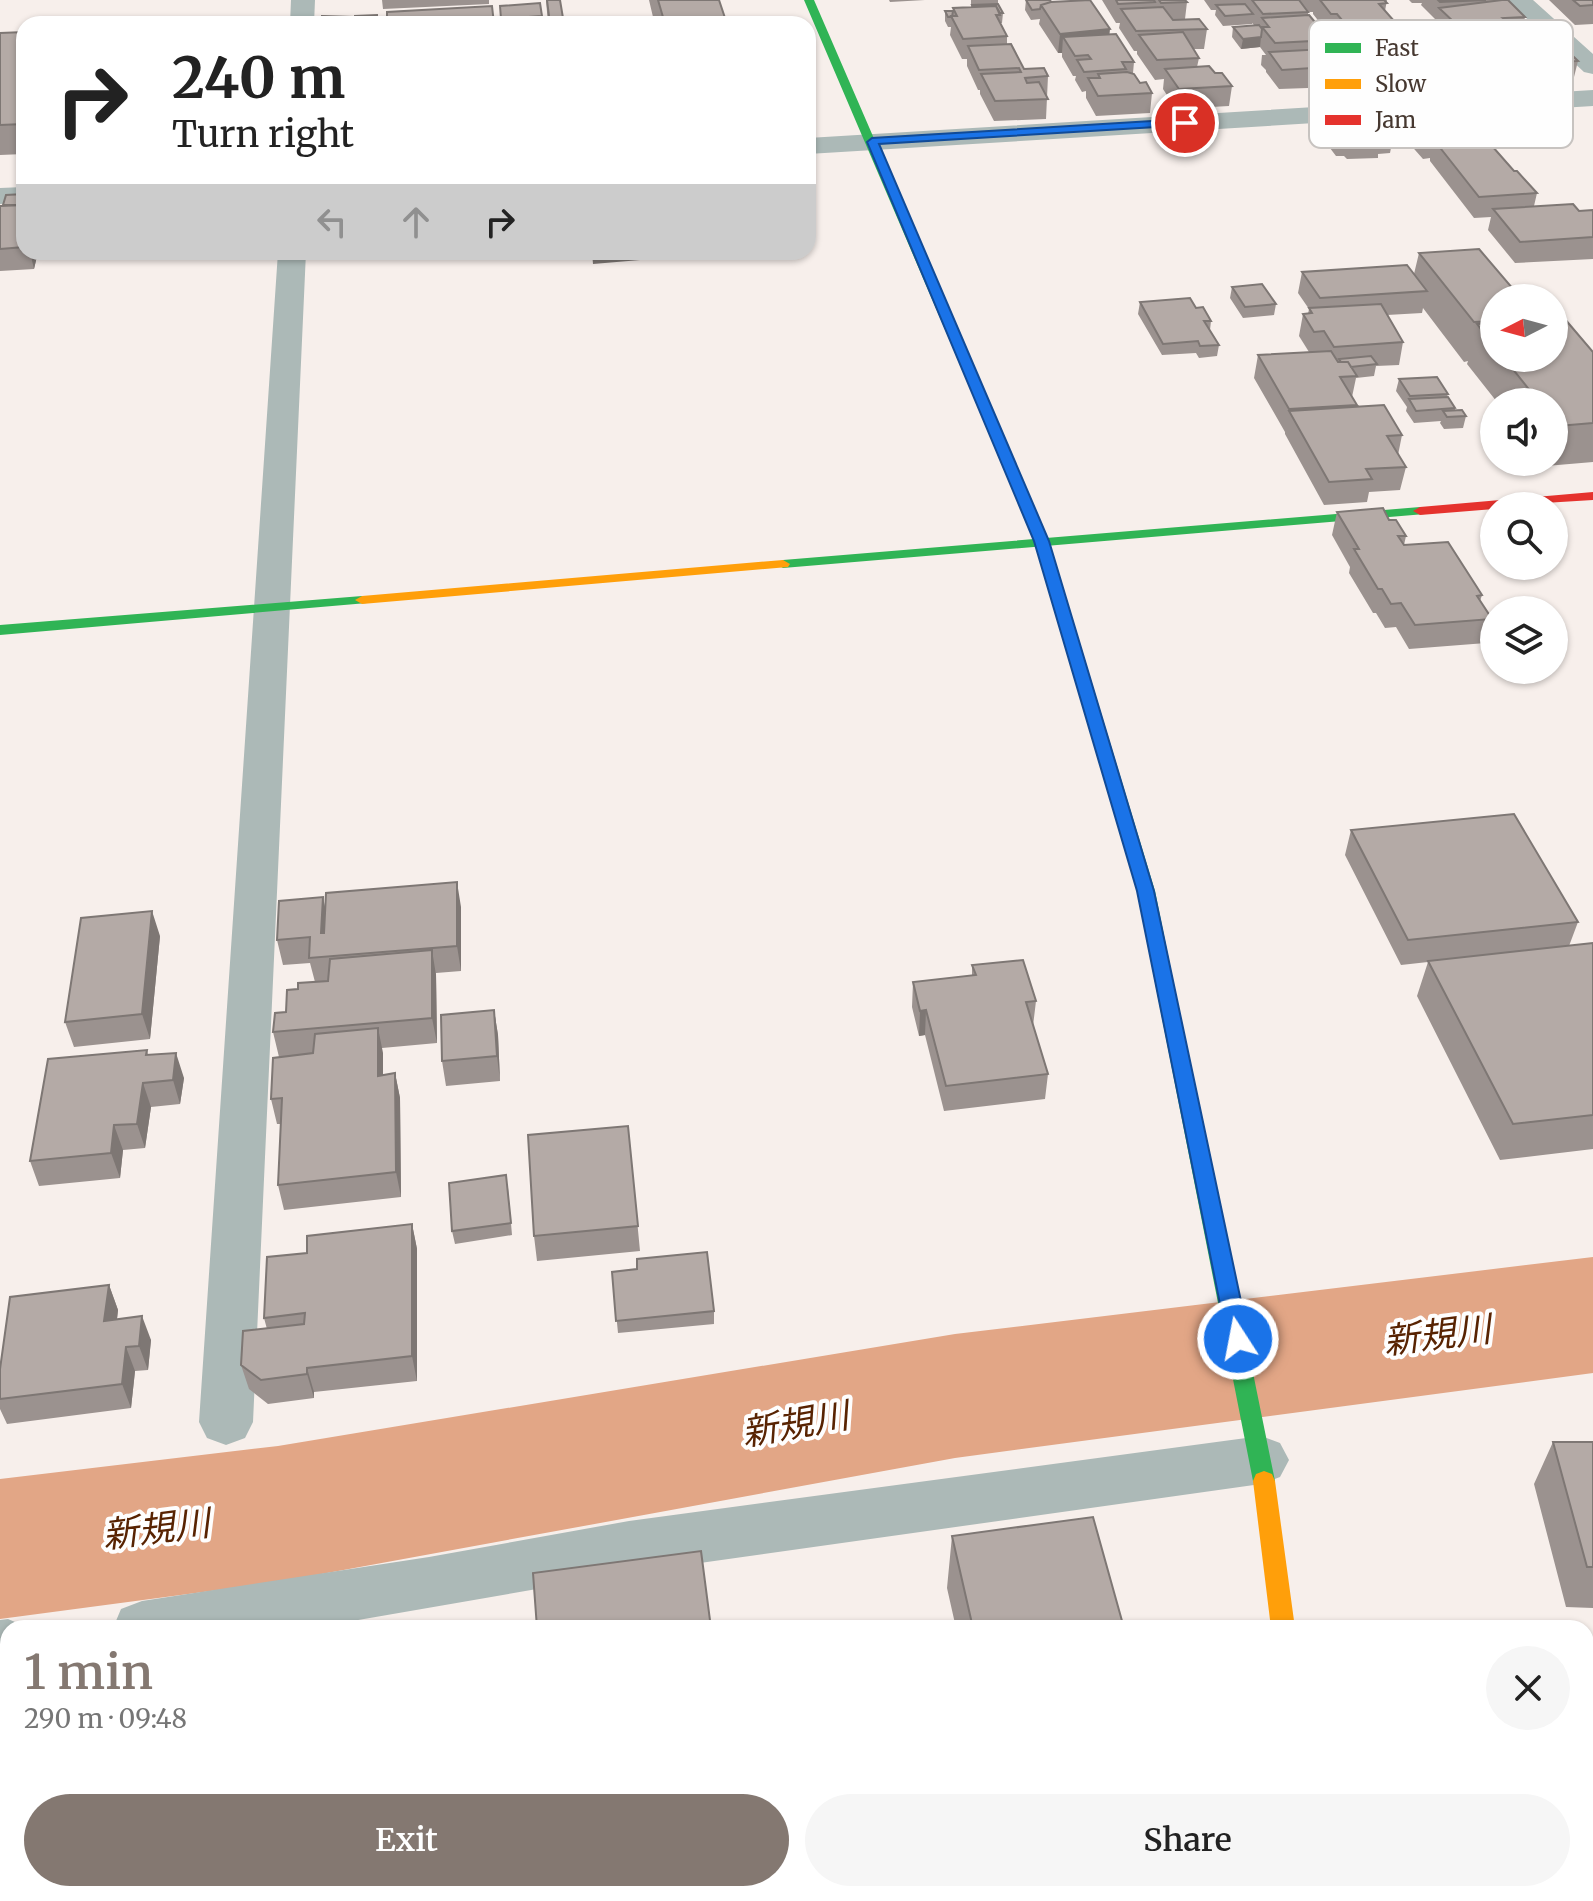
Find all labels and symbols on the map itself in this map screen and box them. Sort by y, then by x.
legend [1309,20,1573,148]
text: Fast [1375,34,1419,62]
text: Slow [1375,70,1426,98]
pin [1151,89,1219,157]
text: Jam [1374,106,1416,134]
north arrow [1480,284,1568,372]
position arrow [1196,1297,1280,1381]
water label: 新規川 [1381,1306,1497,1364]
water label: 新規川 [738,1392,856,1456]
water label: 新規川 [100,1500,216,1558]

